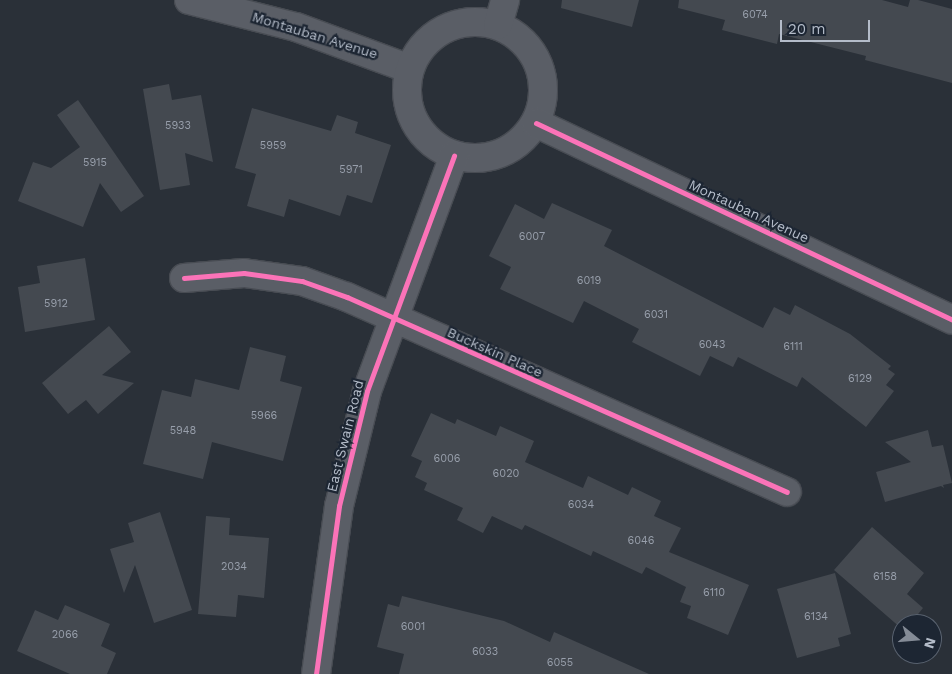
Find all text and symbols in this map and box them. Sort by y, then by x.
street label: Montauban Avenue [250,8,380,62]
house number: 6074 [742,8,768,22]
scale bar [782,10,872,42]
text: 20 m [788,20,826,38]
house number: 5933 [165,119,191,133]
house number: 5959 [260,139,286,153]
house number: 5915 [83,156,107,170]
house number: 5971 [339,163,363,177]
street label: Montauban Avenue [686,176,812,246]
house number: 6007 [519,230,545,244]
house number: 6019 [577,274,601,288]
house number: 5912 [44,297,68,311]
house number: 6031 [644,308,668,322]
street label: Buckskin Place [445,323,545,381]
house number: 6043 [699,338,725,352]
house number: 6111 [783,340,803,354]
house number: 6129 [848,372,872,386]
street label: East Swain Road [323,378,367,494]
house number: 5966 [251,409,277,423]
house number: 5948 [170,424,196,438]
house number: 6006 [433,452,461,466]
house number: 6020 [493,467,519,481]
house number: 6034 [568,498,594,512]
house number: 6046 [628,534,654,548]
house number: 2034 [221,560,247,574]
house number: 6158 [873,570,897,584]
house number: 6110 [703,586,725,600]
house number: 6134 [804,610,828,624]
north arrow [892,614,942,664]
house number: 6001 [401,620,425,634]
house number: 2066 [52,628,78,642]
text: N [921,636,940,650]
house number: 6033 [472,645,498,659]
house number: 6055 [547,656,573,670]

